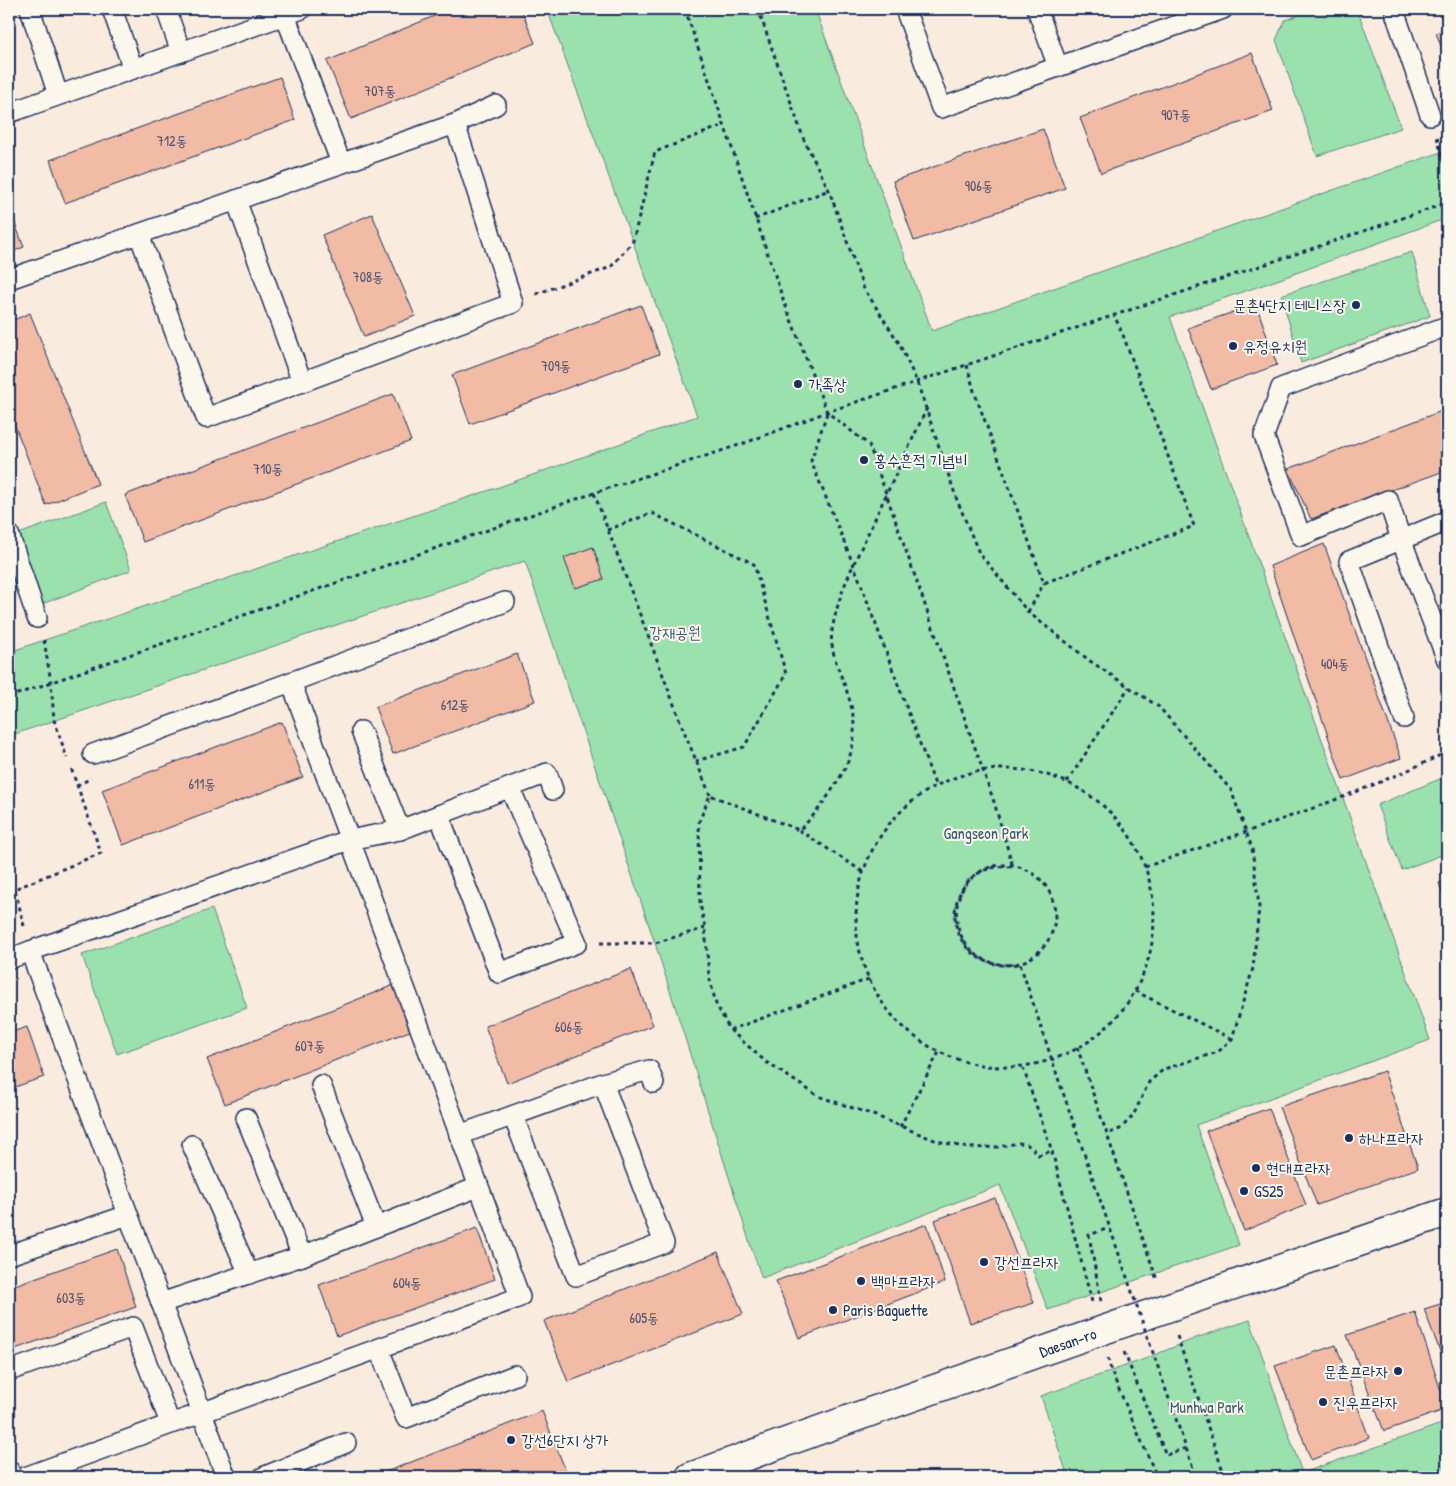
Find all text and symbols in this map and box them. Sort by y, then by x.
house number: 707동 [364,81,396,100]
house number: 907동 [1161,105,1191,124]
house number: 712동 [157,131,187,150]
house number: 906동 [965,176,993,195]
house number: 708동 [353,267,383,286]
place label: 문촌4단지 테니스장 [1233,294,1346,316]
marker: 문촌4단지 테니스장 [1350,299,1362,311]
place label: 유정유치원 [1243,335,1307,357]
marker: 유정유치원 [1227,340,1239,352]
house number: 709동 [541,356,571,375]
place label: 가족상 [808,373,847,395]
marker: 가족상 [792,378,804,390]
place label: 홍수흔적 기념비 [874,449,968,471]
marker: 홍수흔적 기념비 [858,454,870,466]
house number: 710동 [253,459,283,478]
park label: 강재공원 [649,621,701,643]
house number: 404동 [1321,654,1349,673]
house number: 612동 [441,695,469,714]
house number: 611동 [188,774,216,793]
park label: Gangseon Park [944,822,1029,844]
house number: 606동 [555,1017,583,1036]
house number: 607동 [295,1036,325,1055]
place label: 하나프라자 [1359,1127,1424,1149]
marker: 하나프라자 [1343,1132,1355,1144]
place label: 현대프라자 [1266,1157,1331,1179]
marker: 현대프라자 [1250,1162,1262,1174]
place label: GS25 [1254,1180,1284,1202]
marker: GS25 [1238,1185,1250,1197]
place label: 강선프라자 [994,1251,1059,1273]
marker: 강선프라자 [978,1256,990,1268]
place label: 백마프라자 [871,1270,936,1292]
house number: 604동 [393,1273,421,1292]
marker: 백마프라자 [855,1275,867,1287]
house number: 603동 [56,1288,86,1307]
place label: Paris Baguette [843,1299,929,1321]
marker: Paris Baguette [827,1304,839,1316]
house number: 605동 [629,1308,659,1327]
street label: Daesan-ro [1036,1322,1100,1362]
place label: 문촌프라자 [1324,1360,1388,1382]
marker: 문촌프라자 [1392,1365,1404,1377]
place label: 진우프라자 [1333,1391,1398,1413]
park label: Munhwa Park [1170,1396,1244,1418]
marker: 진우프라자 [1317,1396,1329,1408]
place label: 강선6단지 상가 [521,1429,608,1451]
marker: 강선6단지 상가 [505,1434,517,1446]

